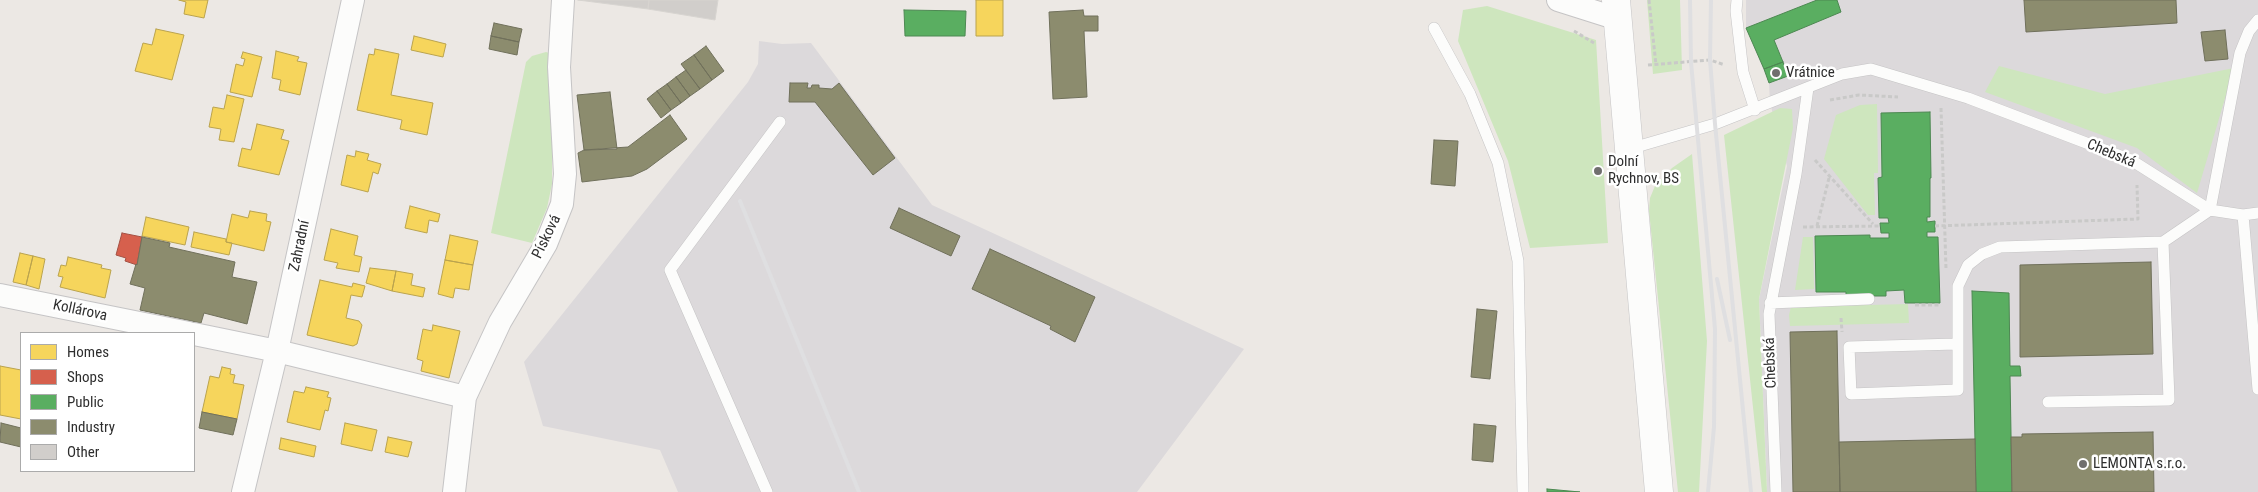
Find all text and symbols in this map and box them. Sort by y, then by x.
place label: Vrátnice [1786,64,1835,82]
marker: Vrátnice [1770,67,1782,79]
street label: Chebská [2084,136,2138,172]
place label: Dolní Rychnov, BS [1608,153,1679,188]
marker: Dolní Rychnov, BS [1592,165,1604,177]
street label: Písková [529,212,565,262]
street label: Zahradní [286,219,314,273]
street label: Kollárova [51,296,109,326]
legend [20,332,195,472]
street label: Chebská [1761,337,1781,389]
text: Homes [67,343,109,361]
text: Shops [67,368,104,386]
text: Public [67,393,104,411]
text: Industry [67,418,115,436]
text: Other [67,443,99,461]
place label: LEMONTA s.r.o. [2093,455,2186,473]
marker: LEMONTA s.r.o. [2077,458,2089,470]

